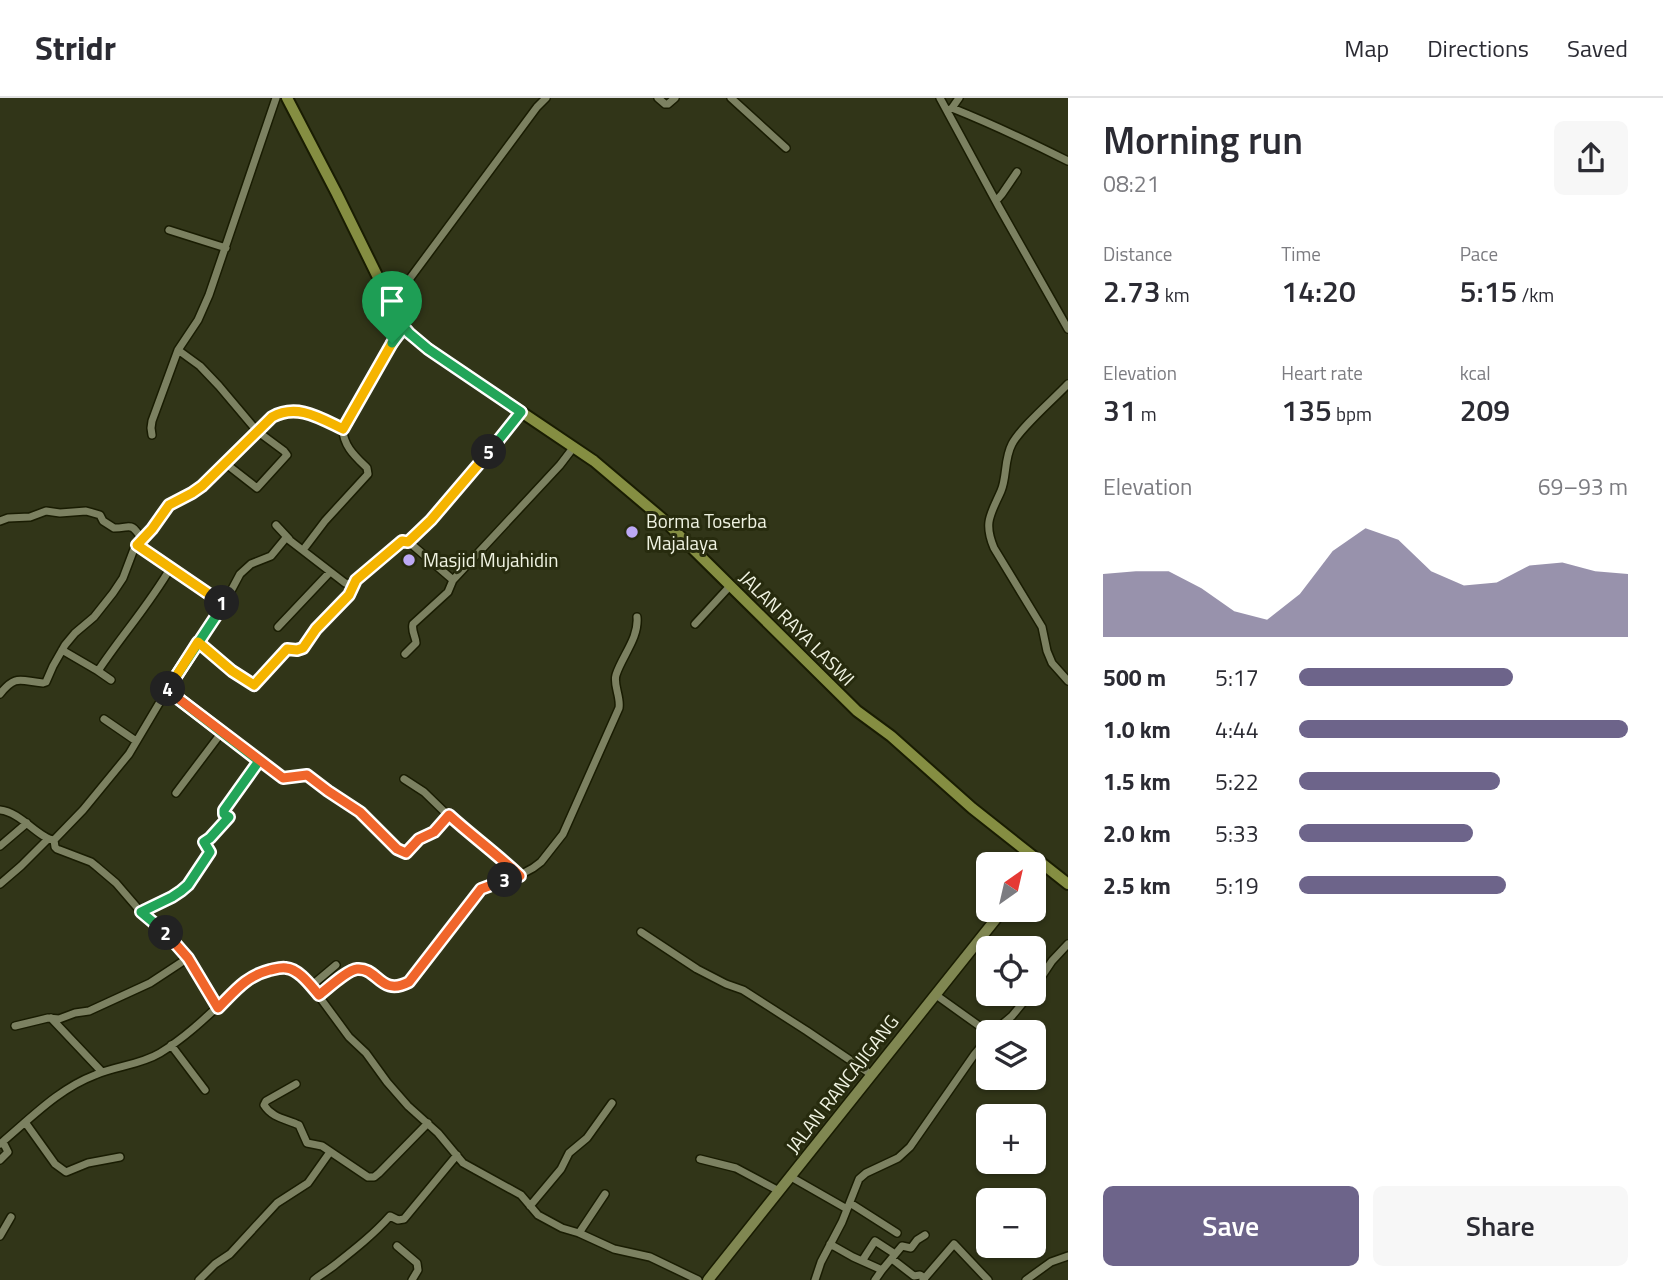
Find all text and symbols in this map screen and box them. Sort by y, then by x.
text: Stridr [35,23,116,73]
text: Map [1344,30,1389,66]
text: Directions [1427,30,1529,66]
text: Saved [1567,30,1628,66]
text: Morning run [1103,111,1303,169]
button: share [1554,121,1628,195]
text: 08:21 [1103,166,1160,201]
text: Distance [1103,239,1172,268]
text: Time [1281,239,1321,268]
text: Pace [1460,239,1498,268]
text: 2.73 [1103,268,1161,314]
text: 14:20 [1281,268,1356,314]
text: 5:15 [1460,268,1517,314]
pin [362,271,422,343]
text: km [1161,280,1190,309]
text: /km [1517,280,1554,309]
icon: arrive [373,282,411,320]
text: Elevation [1103,358,1177,387]
text: Heart rate [1281,358,1363,387]
text: kcal [1460,358,1491,387]
text: 31 [1103,387,1137,433]
text: 135 [1281,387,1332,433]
text: 209 [1460,387,1510,433]
text: m [1137,399,1157,428]
text: bpm [1332,399,1372,428]
pin: 5 [472,434,506,470]
text: 5 [483,437,494,466]
text: Elevation [1103,469,1192,504]
text: 69–93 m [1538,469,1628,504]
place label: Borma Toserba Majalaya [646,506,767,557]
marker: Borma Toserba Majalaya [624,524,640,540]
place label: Masjid Mujahidin [423,545,558,574]
marker: Masjid Mujahidin [401,552,417,568]
street label: JALAN RAYA LASWI [733,563,862,692]
pin: 1 [204,586,240,620]
text: 1 [216,588,227,617]
text: 500 m [1103,660,1166,695]
text: 5:17 [1215,660,1259,695]
pin: 4 [150,672,186,706]
text: 4 [162,674,173,703]
text: 1.0 km [1103,712,1171,747]
text: 4:44 [1215,712,1259,747]
text: 1.5 km [1103,764,1171,799]
text: 5:22 [1215,764,1259,799]
text: 2.0 km [1103,816,1171,851]
text: 5:33 [1215,816,1259,851]
north arrow [976,852,1046,922]
map controls [976,852,1046,1258]
pin: 3 [488,862,522,898]
text: 3 [499,865,510,894]
text: 2.5 km [1103,868,1171,903]
text: 5:19 [1215,868,1259,903]
pin: 2 [148,916,184,950]
text: 2 [160,918,171,947]
button: locate [976,936,1046,1006]
street label: JALAN RANCAJIGANG [778,1008,905,1159]
button: layers [976,1020,1046,1090]
button: + [976,1104,1046,1174]
button: Save [1103,1186,1359,1266]
button: Share [1373,1186,1628,1266]
button: − [976,1188,1046,1258]

